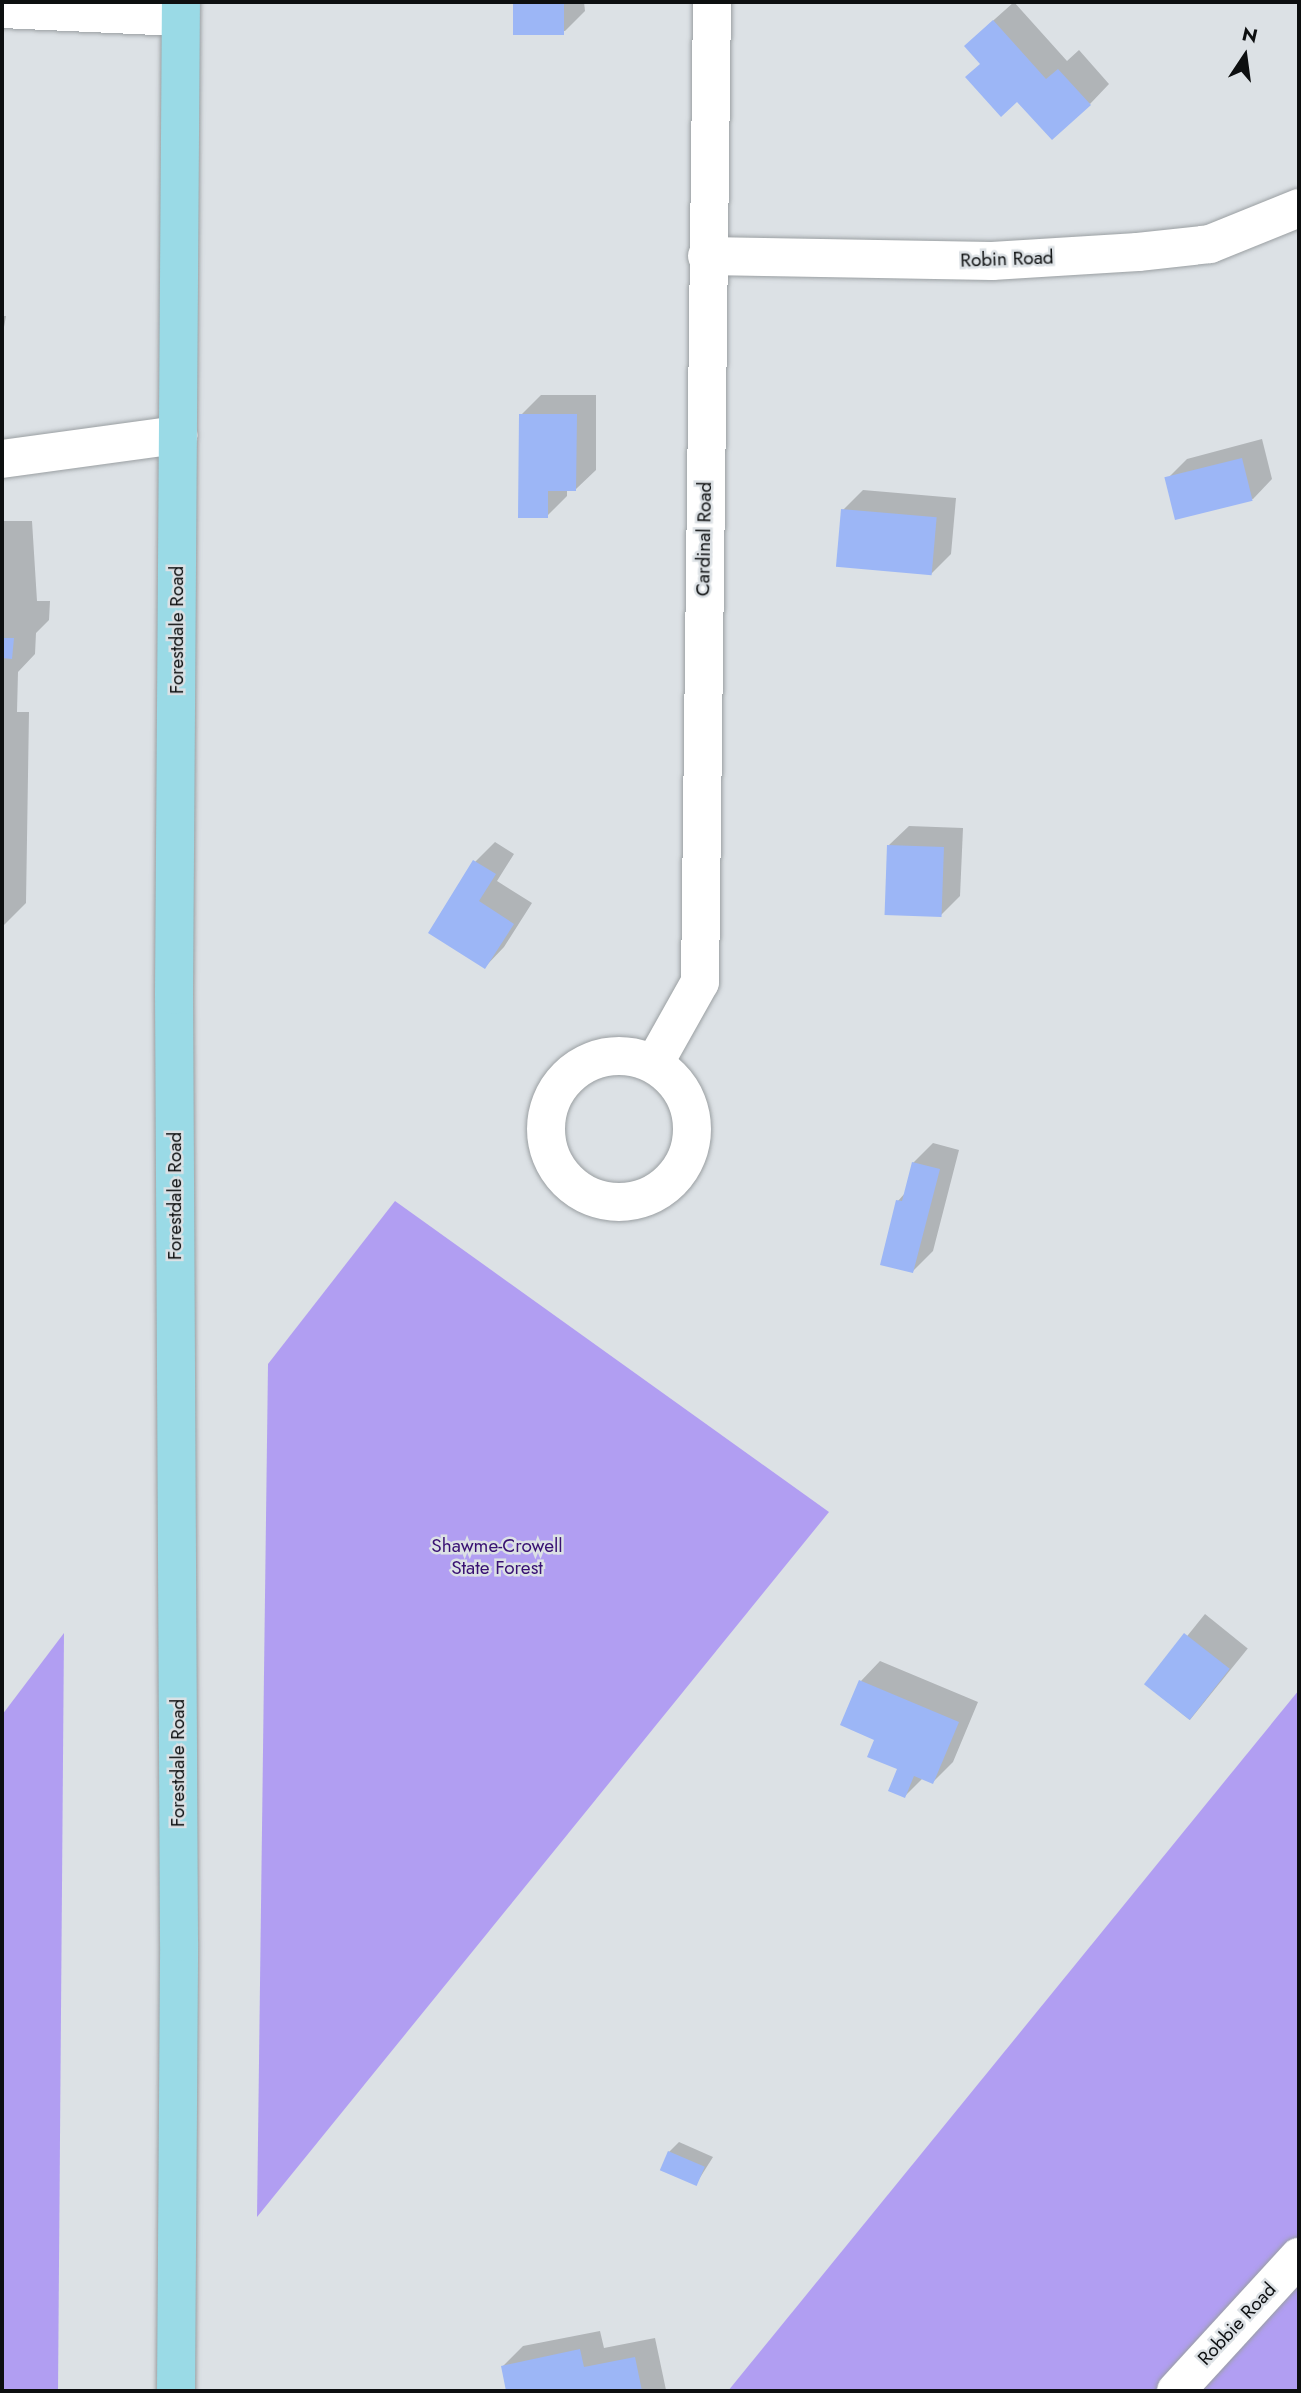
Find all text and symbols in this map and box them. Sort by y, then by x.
text: N [1239,20,1260,50]
north arrow [1210,21,1280,91]
street label: Robin Road [960,246,1054,272]
street label: Cardinal Road [692,482,716,596]
street label: Forestdale Road [166,566,188,694]
street label: Forestdale Road [164,1132,186,1260]
park label: Shawme-Crowell State Forest [431,1535,563,1579]
street label: Forestdale Road [167,1699,189,1827]
street label: Robbie Road [1193,2278,1281,2370]

